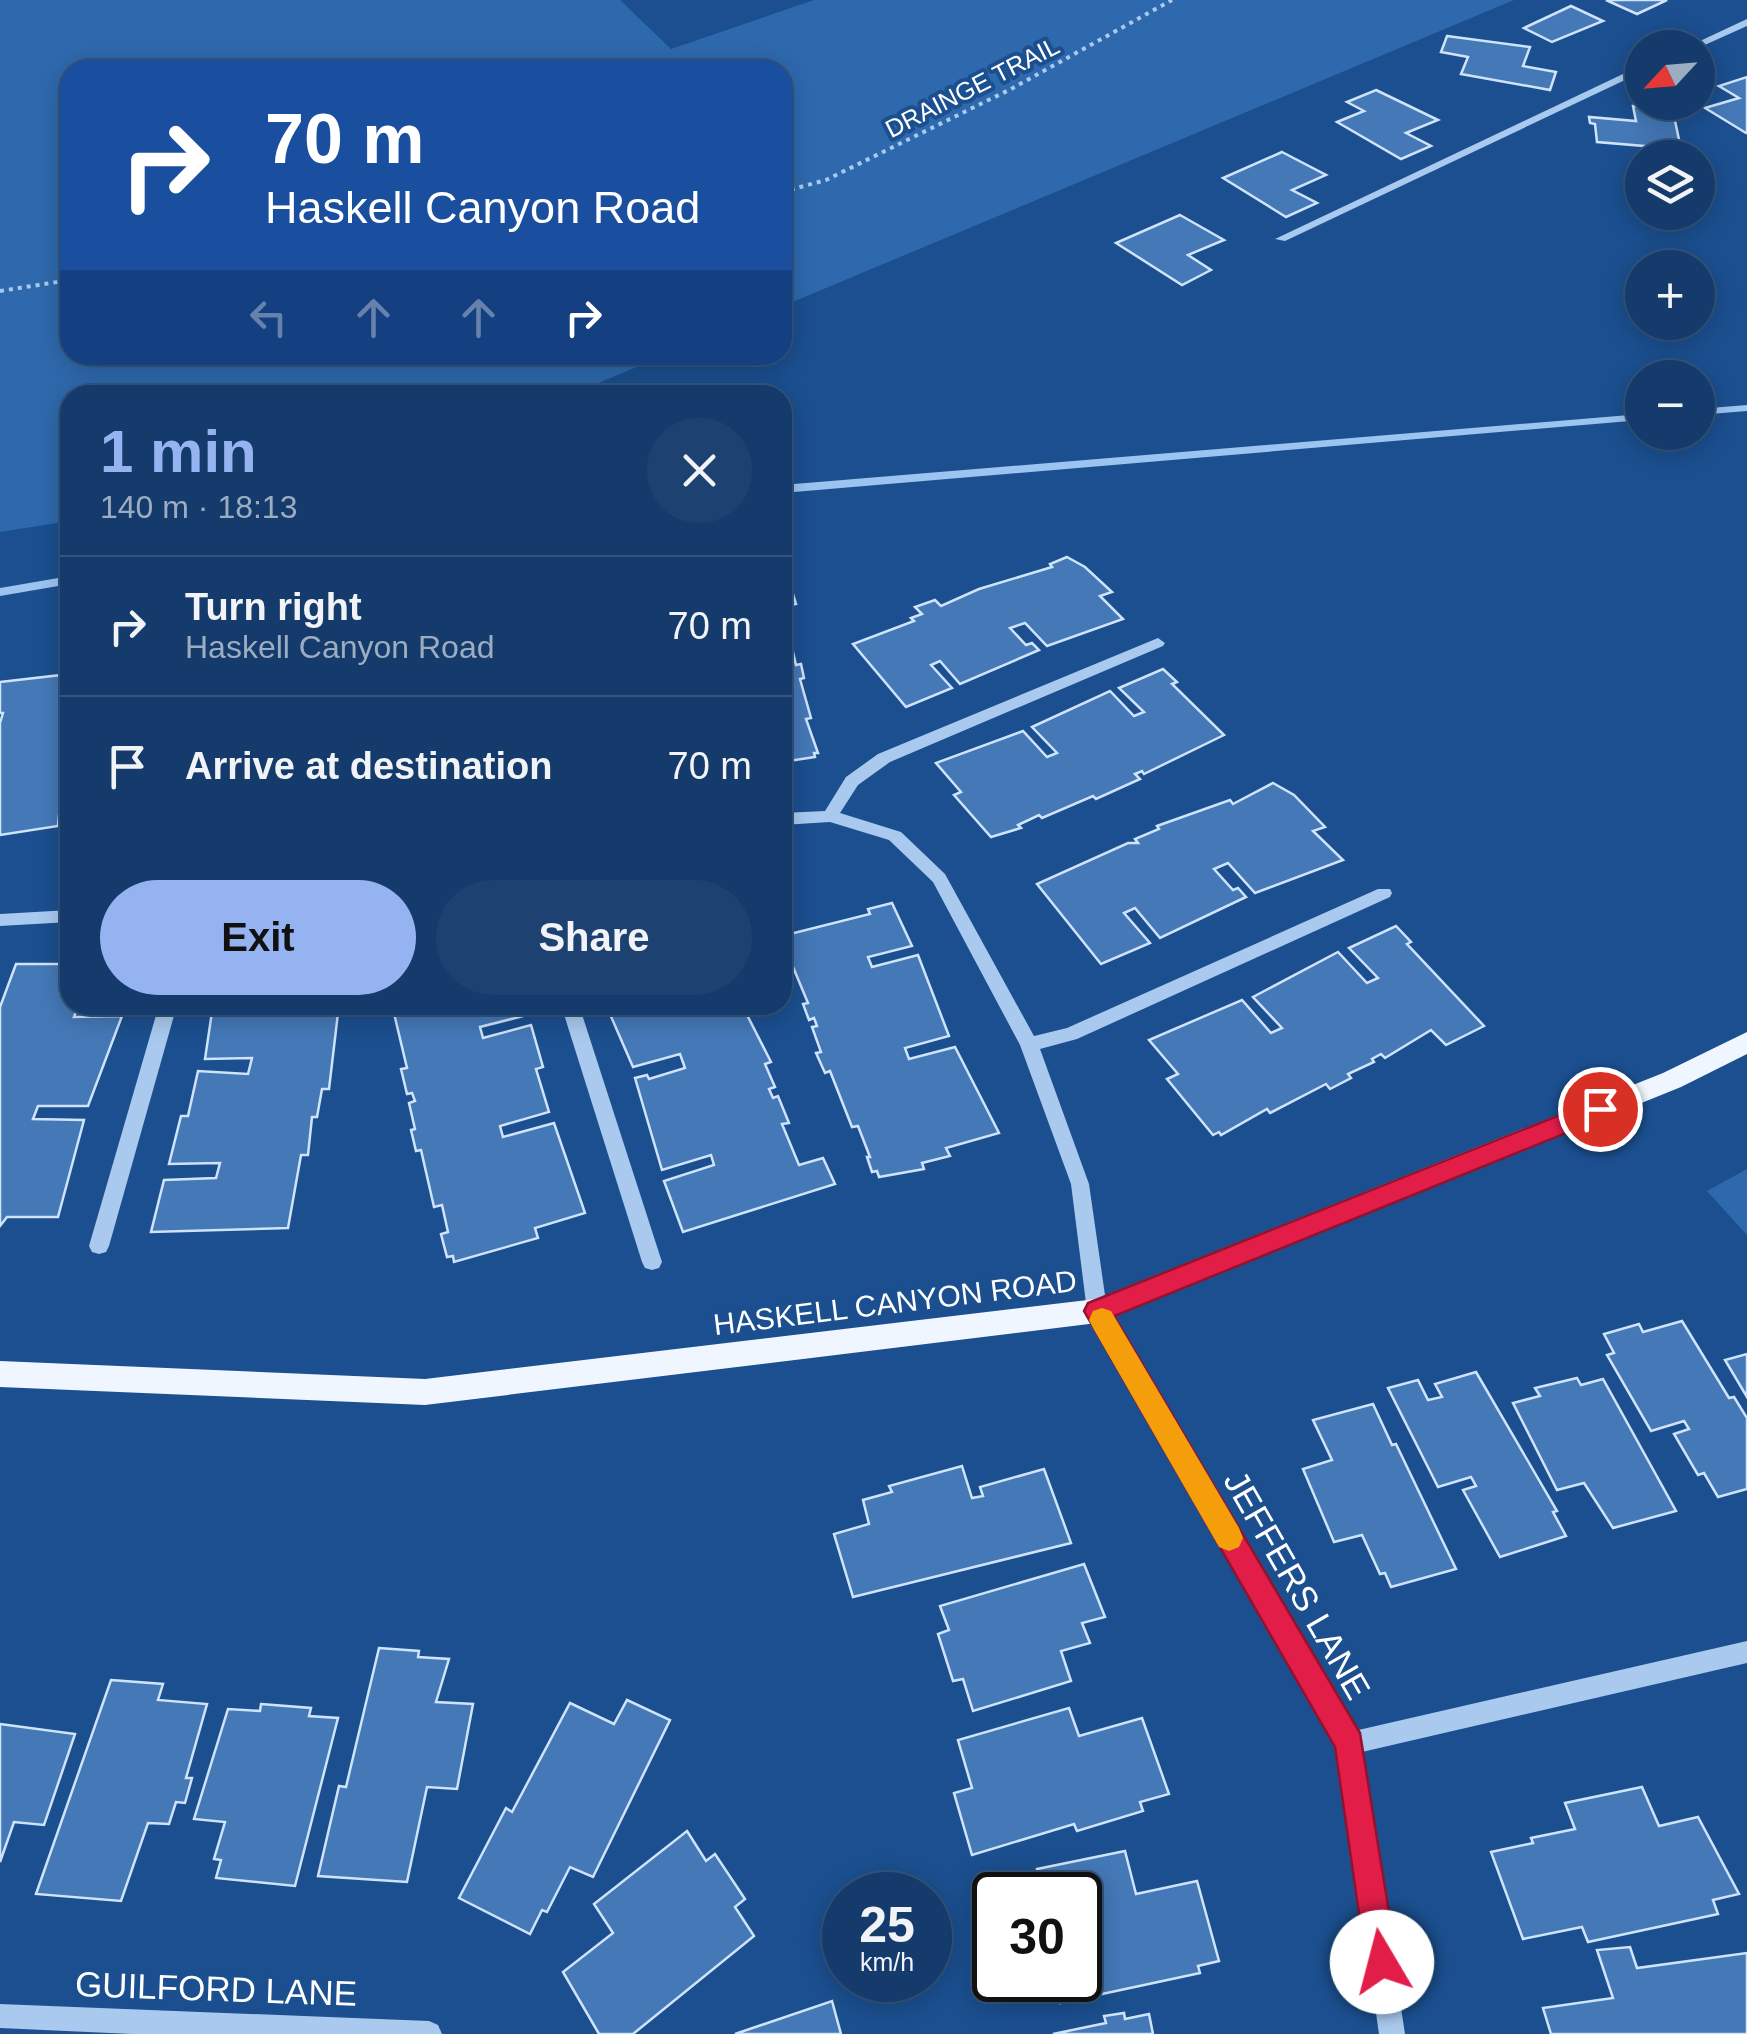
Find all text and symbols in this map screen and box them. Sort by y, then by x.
north arrow [1625,30,1715,120]
map controls [1625,30,1715,450]
street label: DRAINGE TRAIL [880,31,1064,143]
icon: right [100,100,230,230]
text: 70 m [265,100,425,178]
button: layers [1625,140,1715,230]
text: Haskell Canyon Road [265,182,700,233]
button: + [1625,250,1715,340]
icon: left [241,290,296,345]
icon: ahead [346,290,401,345]
icon: ahead [451,290,506,345]
icon: right [556,290,611,345]
button: − [1625,360,1715,450]
text: 1 min [100,418,257,485]
button: close [647,418,752,523]
text: 140 m · 18:13 [100,489,297,525]
text: Turn right [185,586,362,628]
icon: right [100,599,155,654]
text: 70 m [668,605,752,647]
text: Haskell Canyon Road [185,629,495,665]
icon: arrive [100,739,155,794]
text: Arrive at destination [185,745,552,787]
text: 70 m [668,745,752,787]
button: Exit [100,880,416,995]
button: Share [436,880,752,995]
pin [1558,1067,1643,1152]
icon: arrive [1573,1082,1628,1137]
street label: HASKELL CANYON ROAD [711,1264,1078,1341]
street label: JEFFERS LANE [1216,1464,1379,1706]
speed limit sign: 30 [972,1872,1102,2002]
text: 25 [859,1897,915,1953]
position arrow [1330,1910,1434,2014]
text: km/h [860,1948,914,1976]
street label: GUILFORD LANE [74,1964,358,2013]

